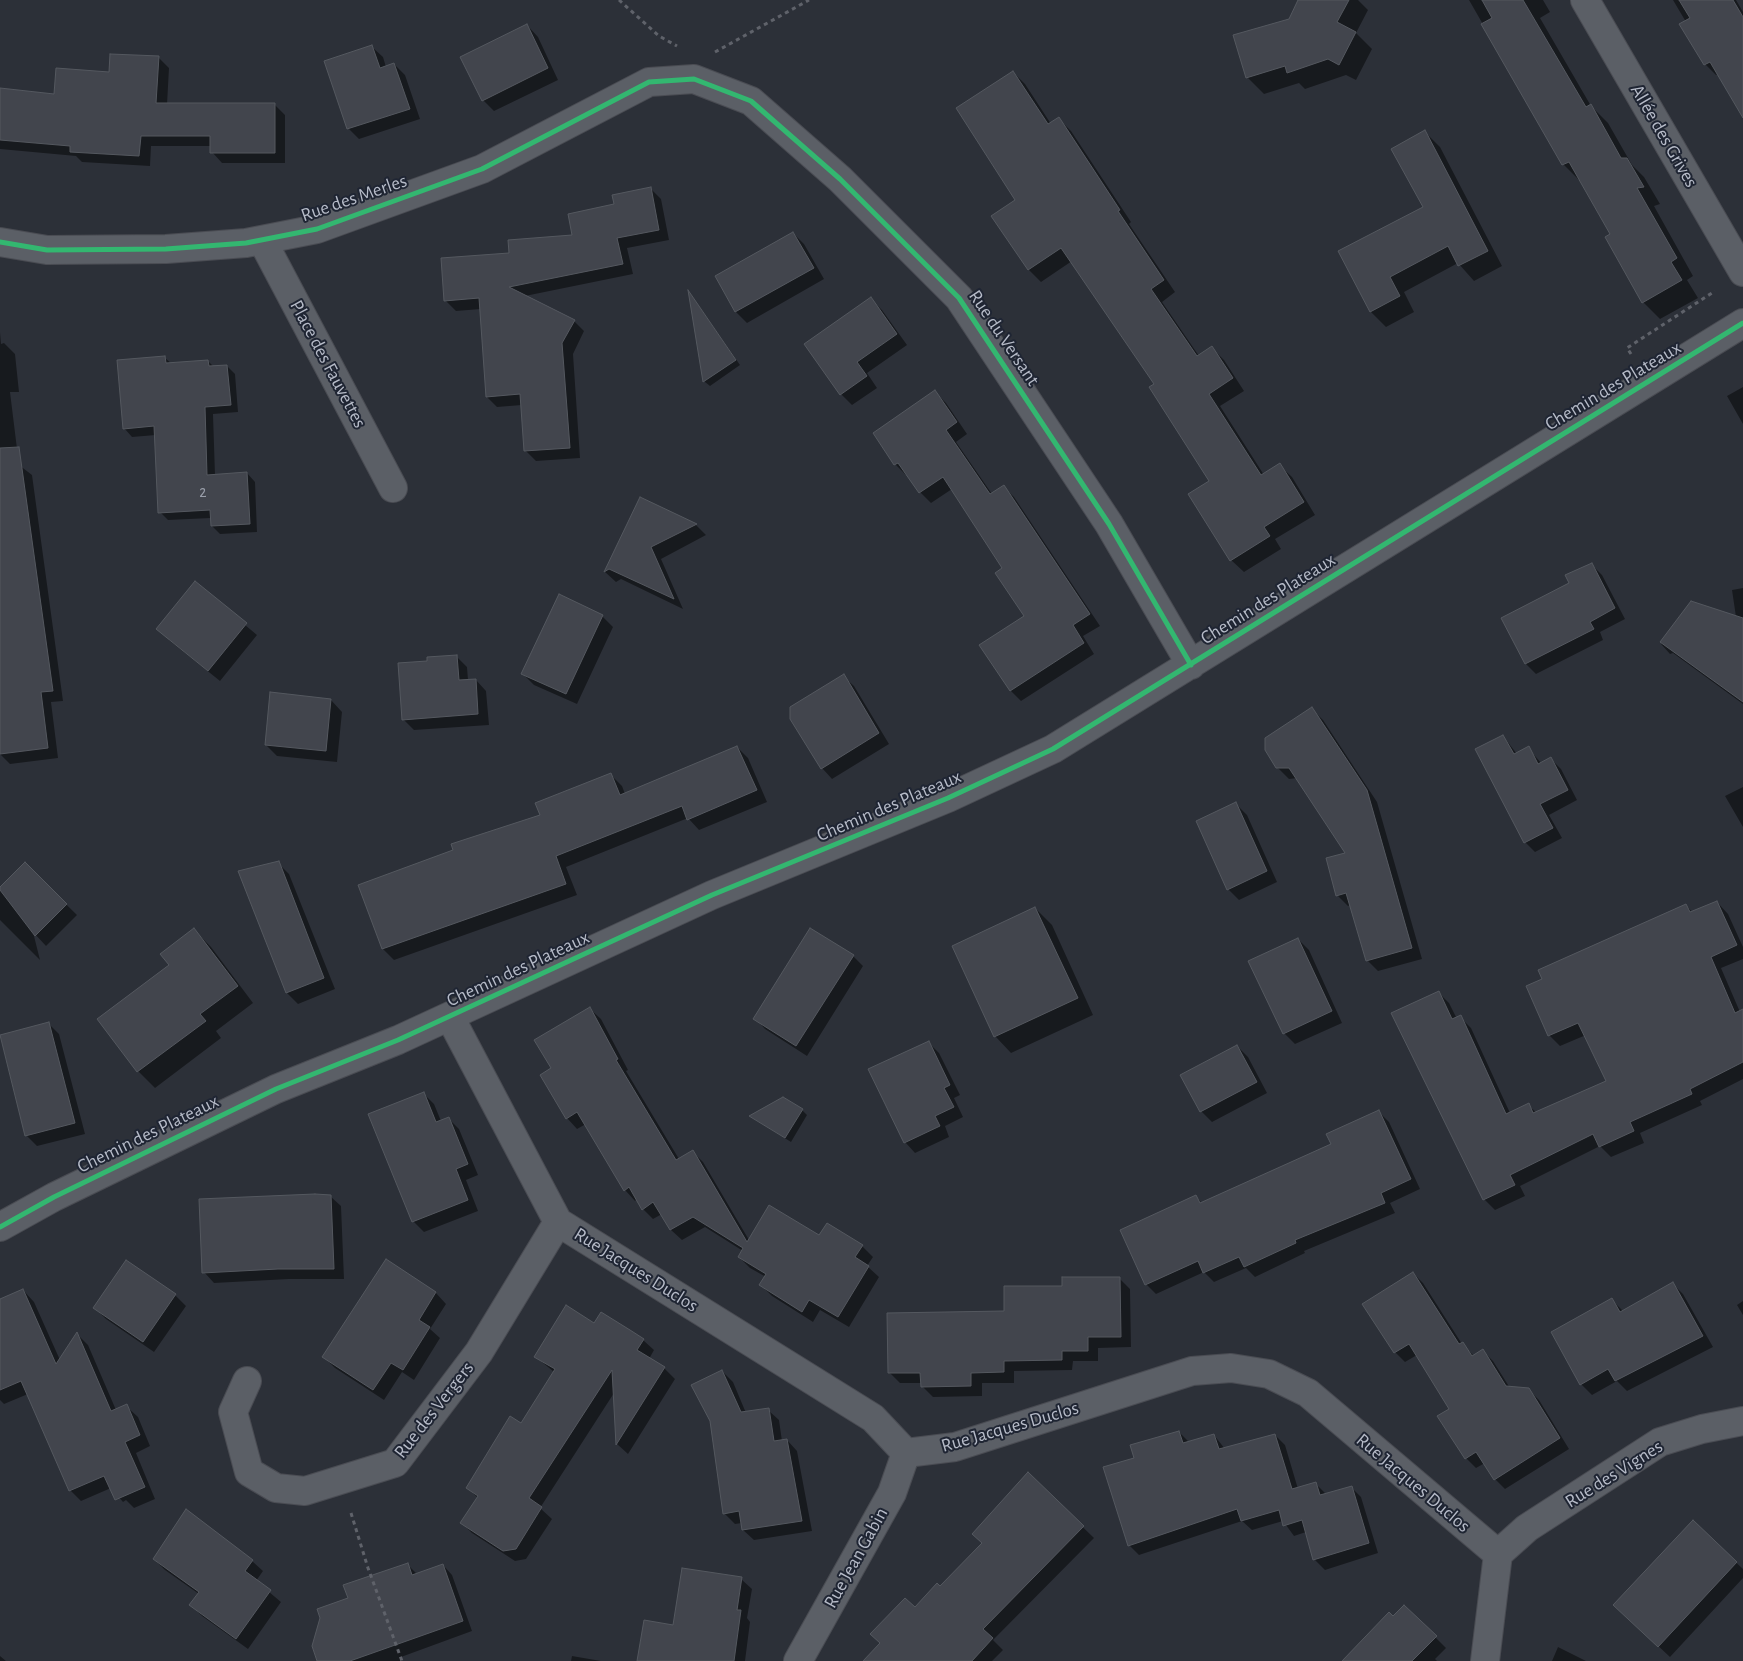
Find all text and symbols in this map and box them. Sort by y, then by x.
street label: Allée des Grives [1625,80,1703,192]
street label: Rue des Merles [298,169,410,227]
street label: Rue du Versant [964,286,1044,390]
street label: Place des Fauvettes [285,296,371,432]
street label: Chemin des Plateaux [1541,336,1685,436]
house number: 2 [199,482,207,502]
street label: Chemin des Plateaux [1196,548,1340,650]
street label: Chemin des Plateaux [813,765,965,847]
street label: Chemin des Plateaux [443,926,593,1012]
street label: Chemin des Plateaux [73,1090,223,1178]
street label: Rue Jacques Duclos [570,1223,702,1317]
street label: Rue des Vergers [389,1357,479,1463]
street label: Rue Jacques Duclos [939,1396,1081,1458]
street label: Rue Jacques Duclos [1351,1429,1475,1537]
street label: Rue des Vignes [1561,1435,1667,1513]
street label: Rue Jean Gabin [819,1504,893,1612]

